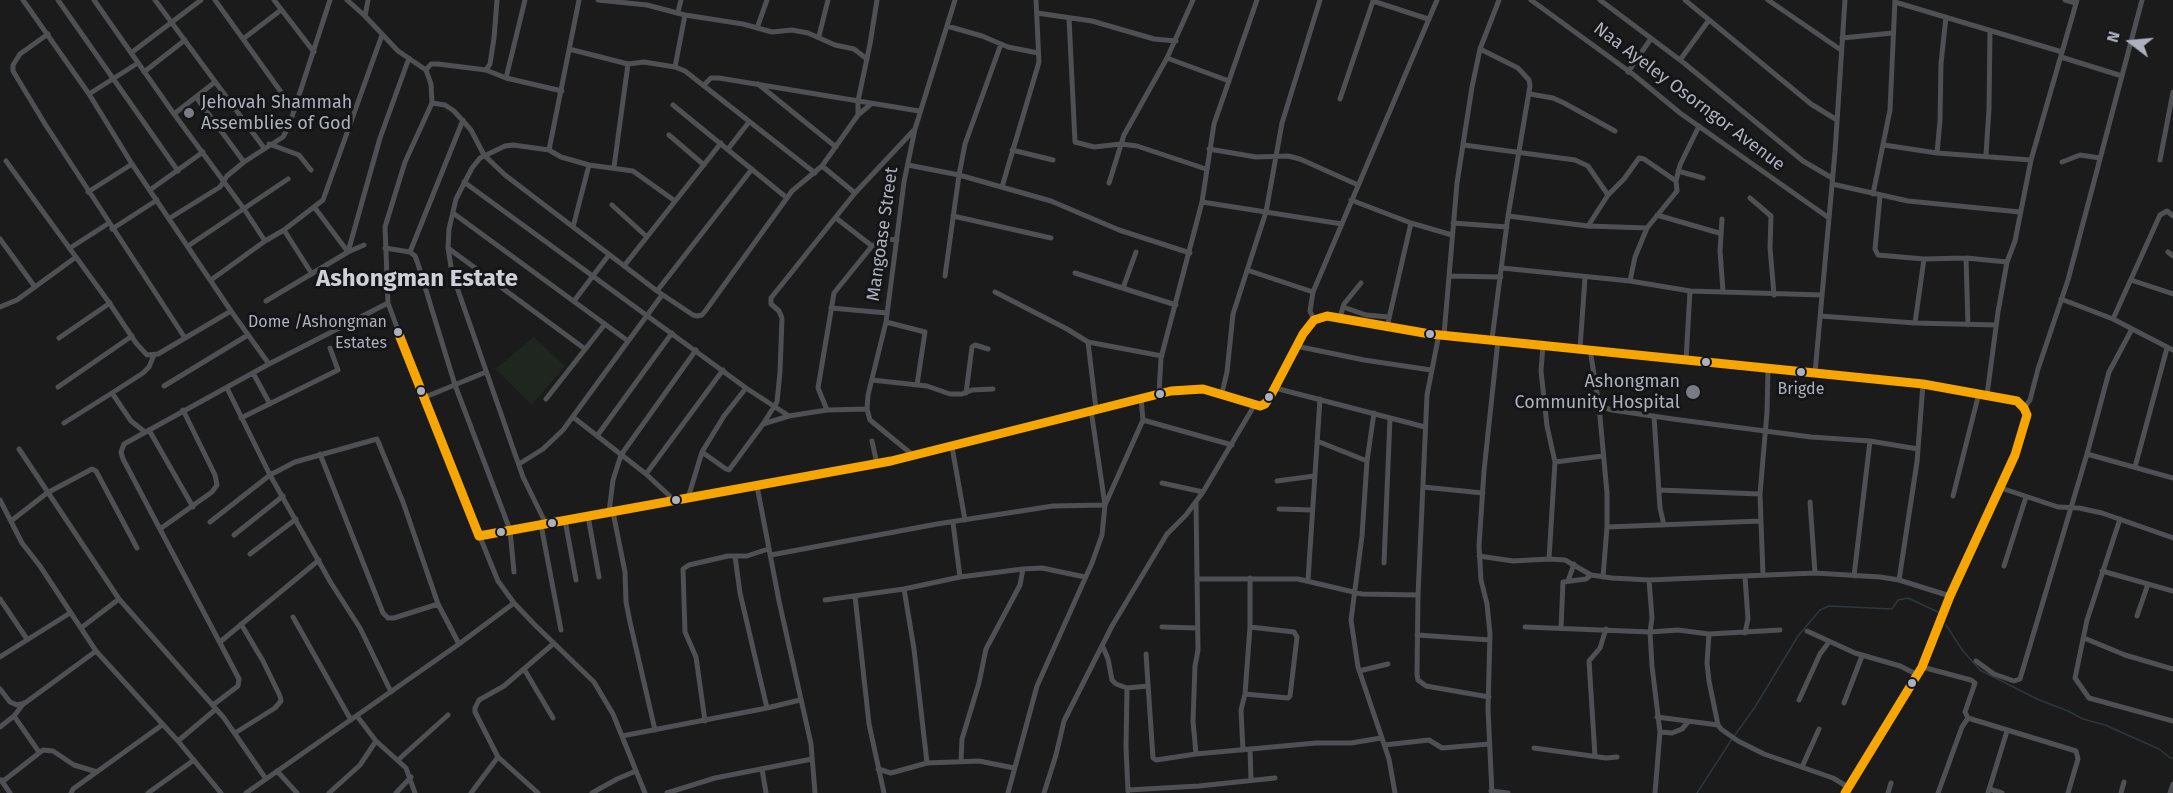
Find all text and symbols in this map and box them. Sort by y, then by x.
north arrow [2101,12,2161,72]
street label: Naa Ayeley Osorngor Avenue [1589,18,1789,176]
text: N [2103,29,2124,45]
place label: Jehovah Shammah Assemblies of God [201,92,352,134]
marker: Jehovah Shammah Assemblies of God [182,106,196,120]
street label: Mangoase Street [863,166,903,302]
district label: Ashongman Estate [316,265,518,293]
place label: Dome /Ashongman Estates [248,313,387,351]
marker: Dome /Ashongman Estates [392,326,404,338]
unlabelled marker [1424,328,1436,340]
unlabelled marker [1700,356,1712,368]
marker: Brigde [1795,366,1807,378]
place label: Ashongman Community Hospital [1515,371,1680,413]
place label: Brigde [1778,380,1824,400]
marker: Ashongman Community Hospital [1684,383,1702,401]
unlabelled marker [415,385,427,397]
unlabelled marker [1154,388,1166,400]
unlabelled marker [1263,391,1275,403]
unlabelled marker [670,494,682,506]
unlabelled marker [546,517,558,529]
unlabelled marker [495,526,507,538]
unlabelled marker [1906,677,1918,689]

